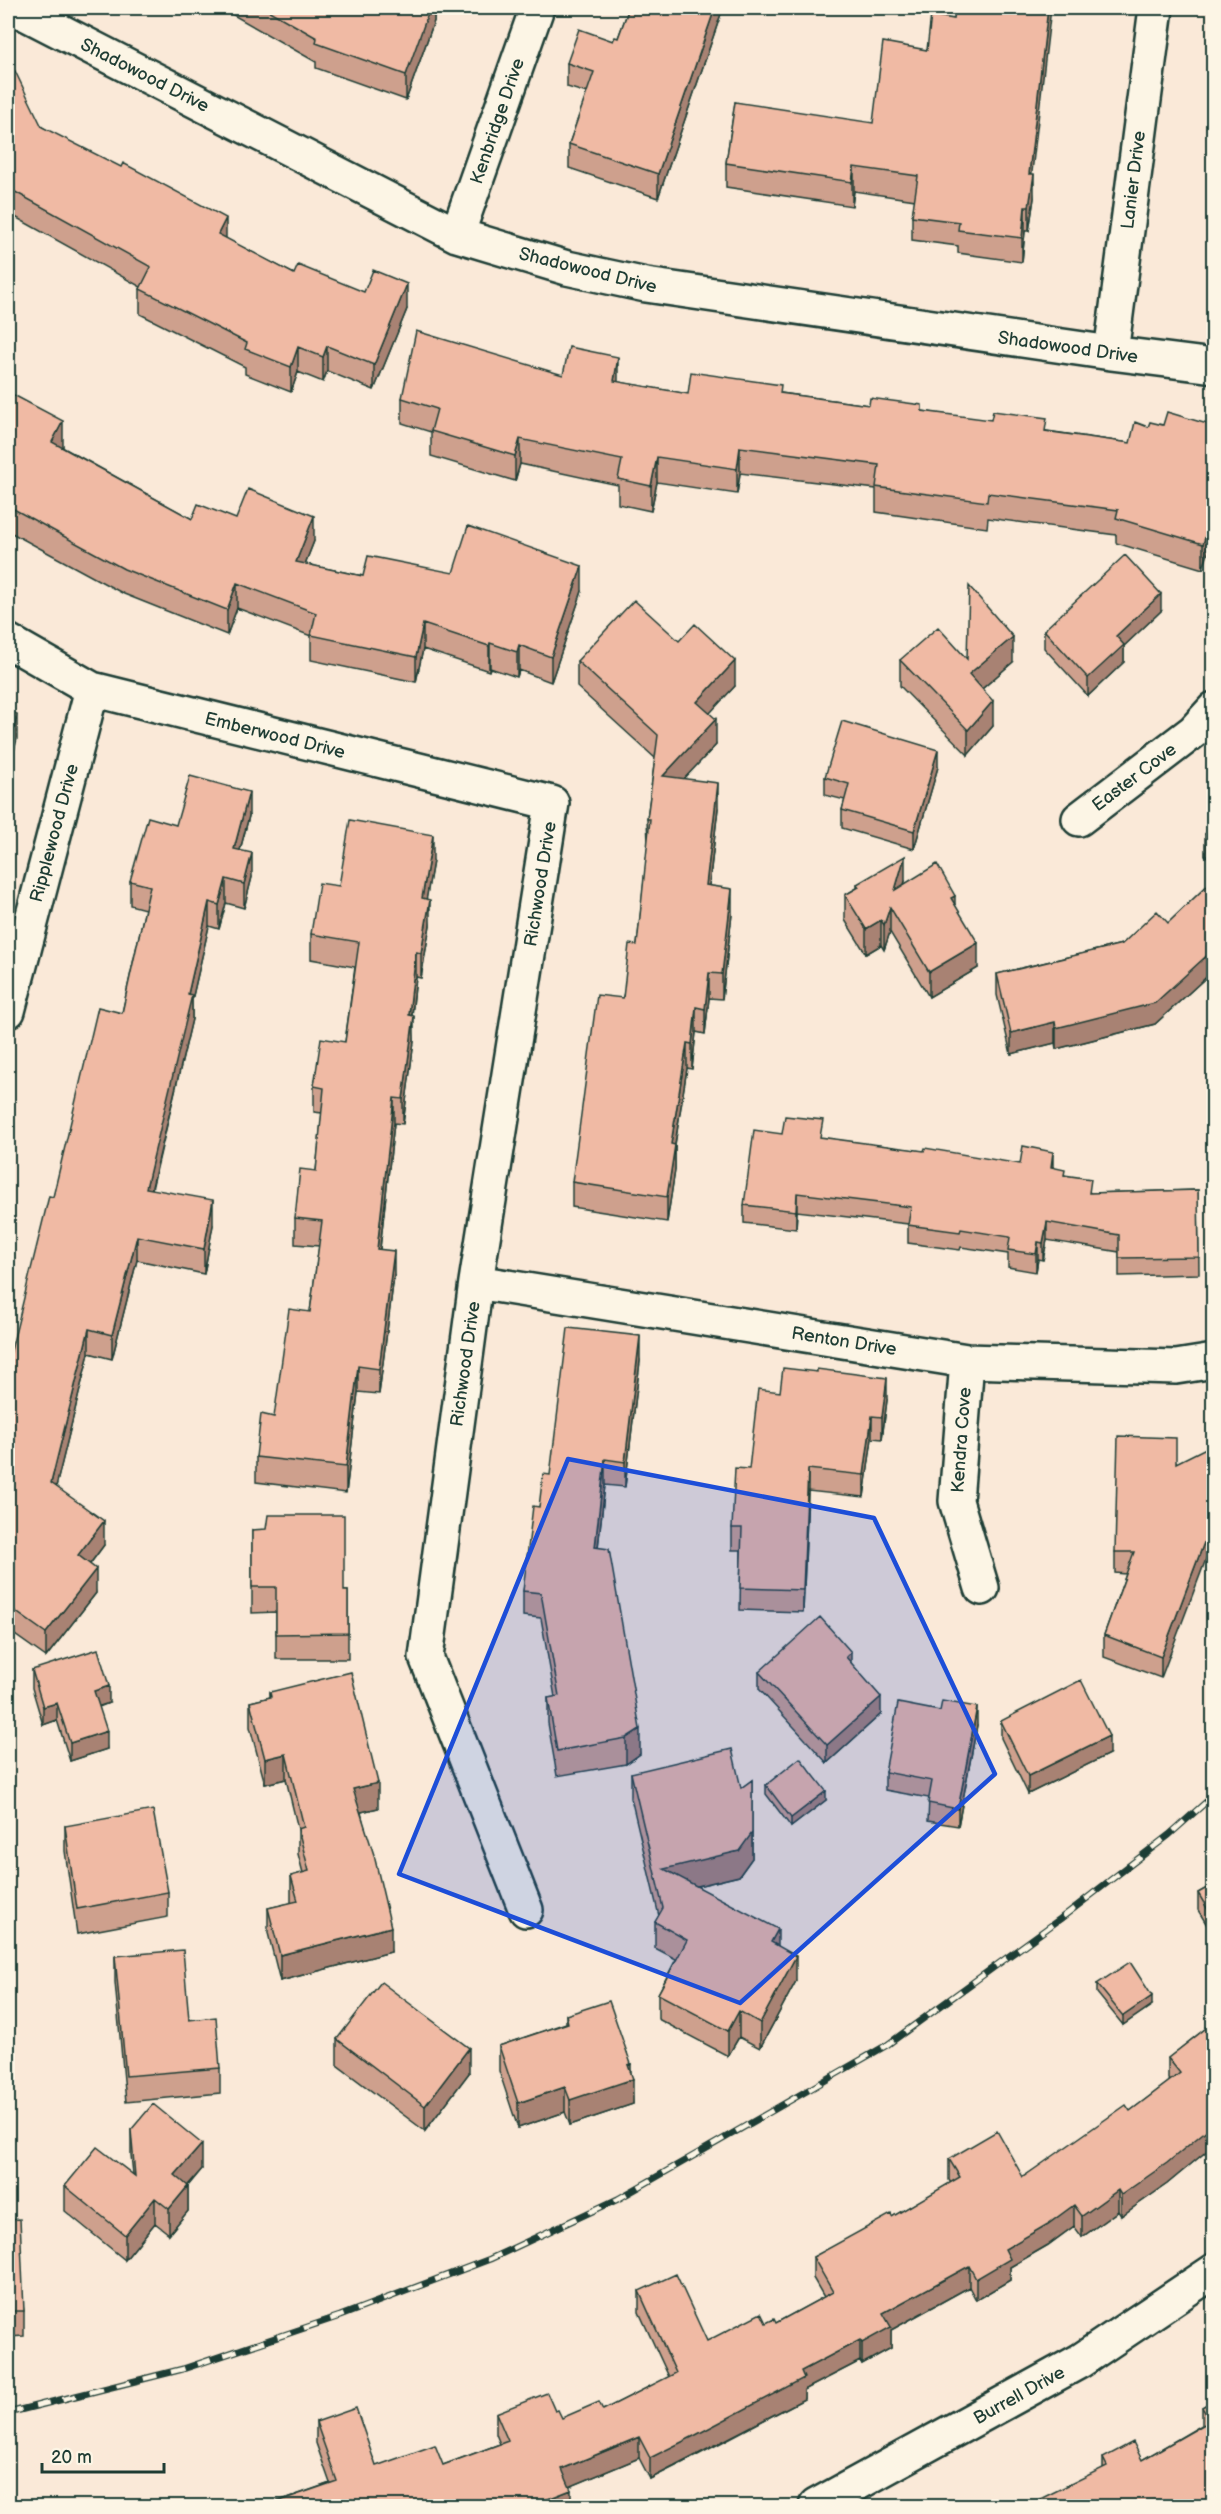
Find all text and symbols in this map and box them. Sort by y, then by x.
street label: Shadowood Drive [77,34,213,117]
street label: Kenbridge Drive [466,55,529,187]
street label: Lanier Drive [1117,129,1150,230]
street label: Shadowood Drive [517,243,659,298]
street label: Shadowood Drive [996,327,1140,368]
street label: Emberwood Drive [202,708,348,763]
street label: Easter Cove [1088,739,1181,816]
street label: Ripplewood Drive [26,761,83,905]
street label: Richwood Drive [520,820,561,948]
street label: Richwood Drive [446,1300,485,1428]
street label: Renton Drive [790,1323,898,1360]
street label: Kendra Cove [947,1386,976,1494]
street label: Burrell Drive [970,2362,1069,2429]
scale bar [42,2436,164,2474]
text: 20 m [51,2447,92,2468]

